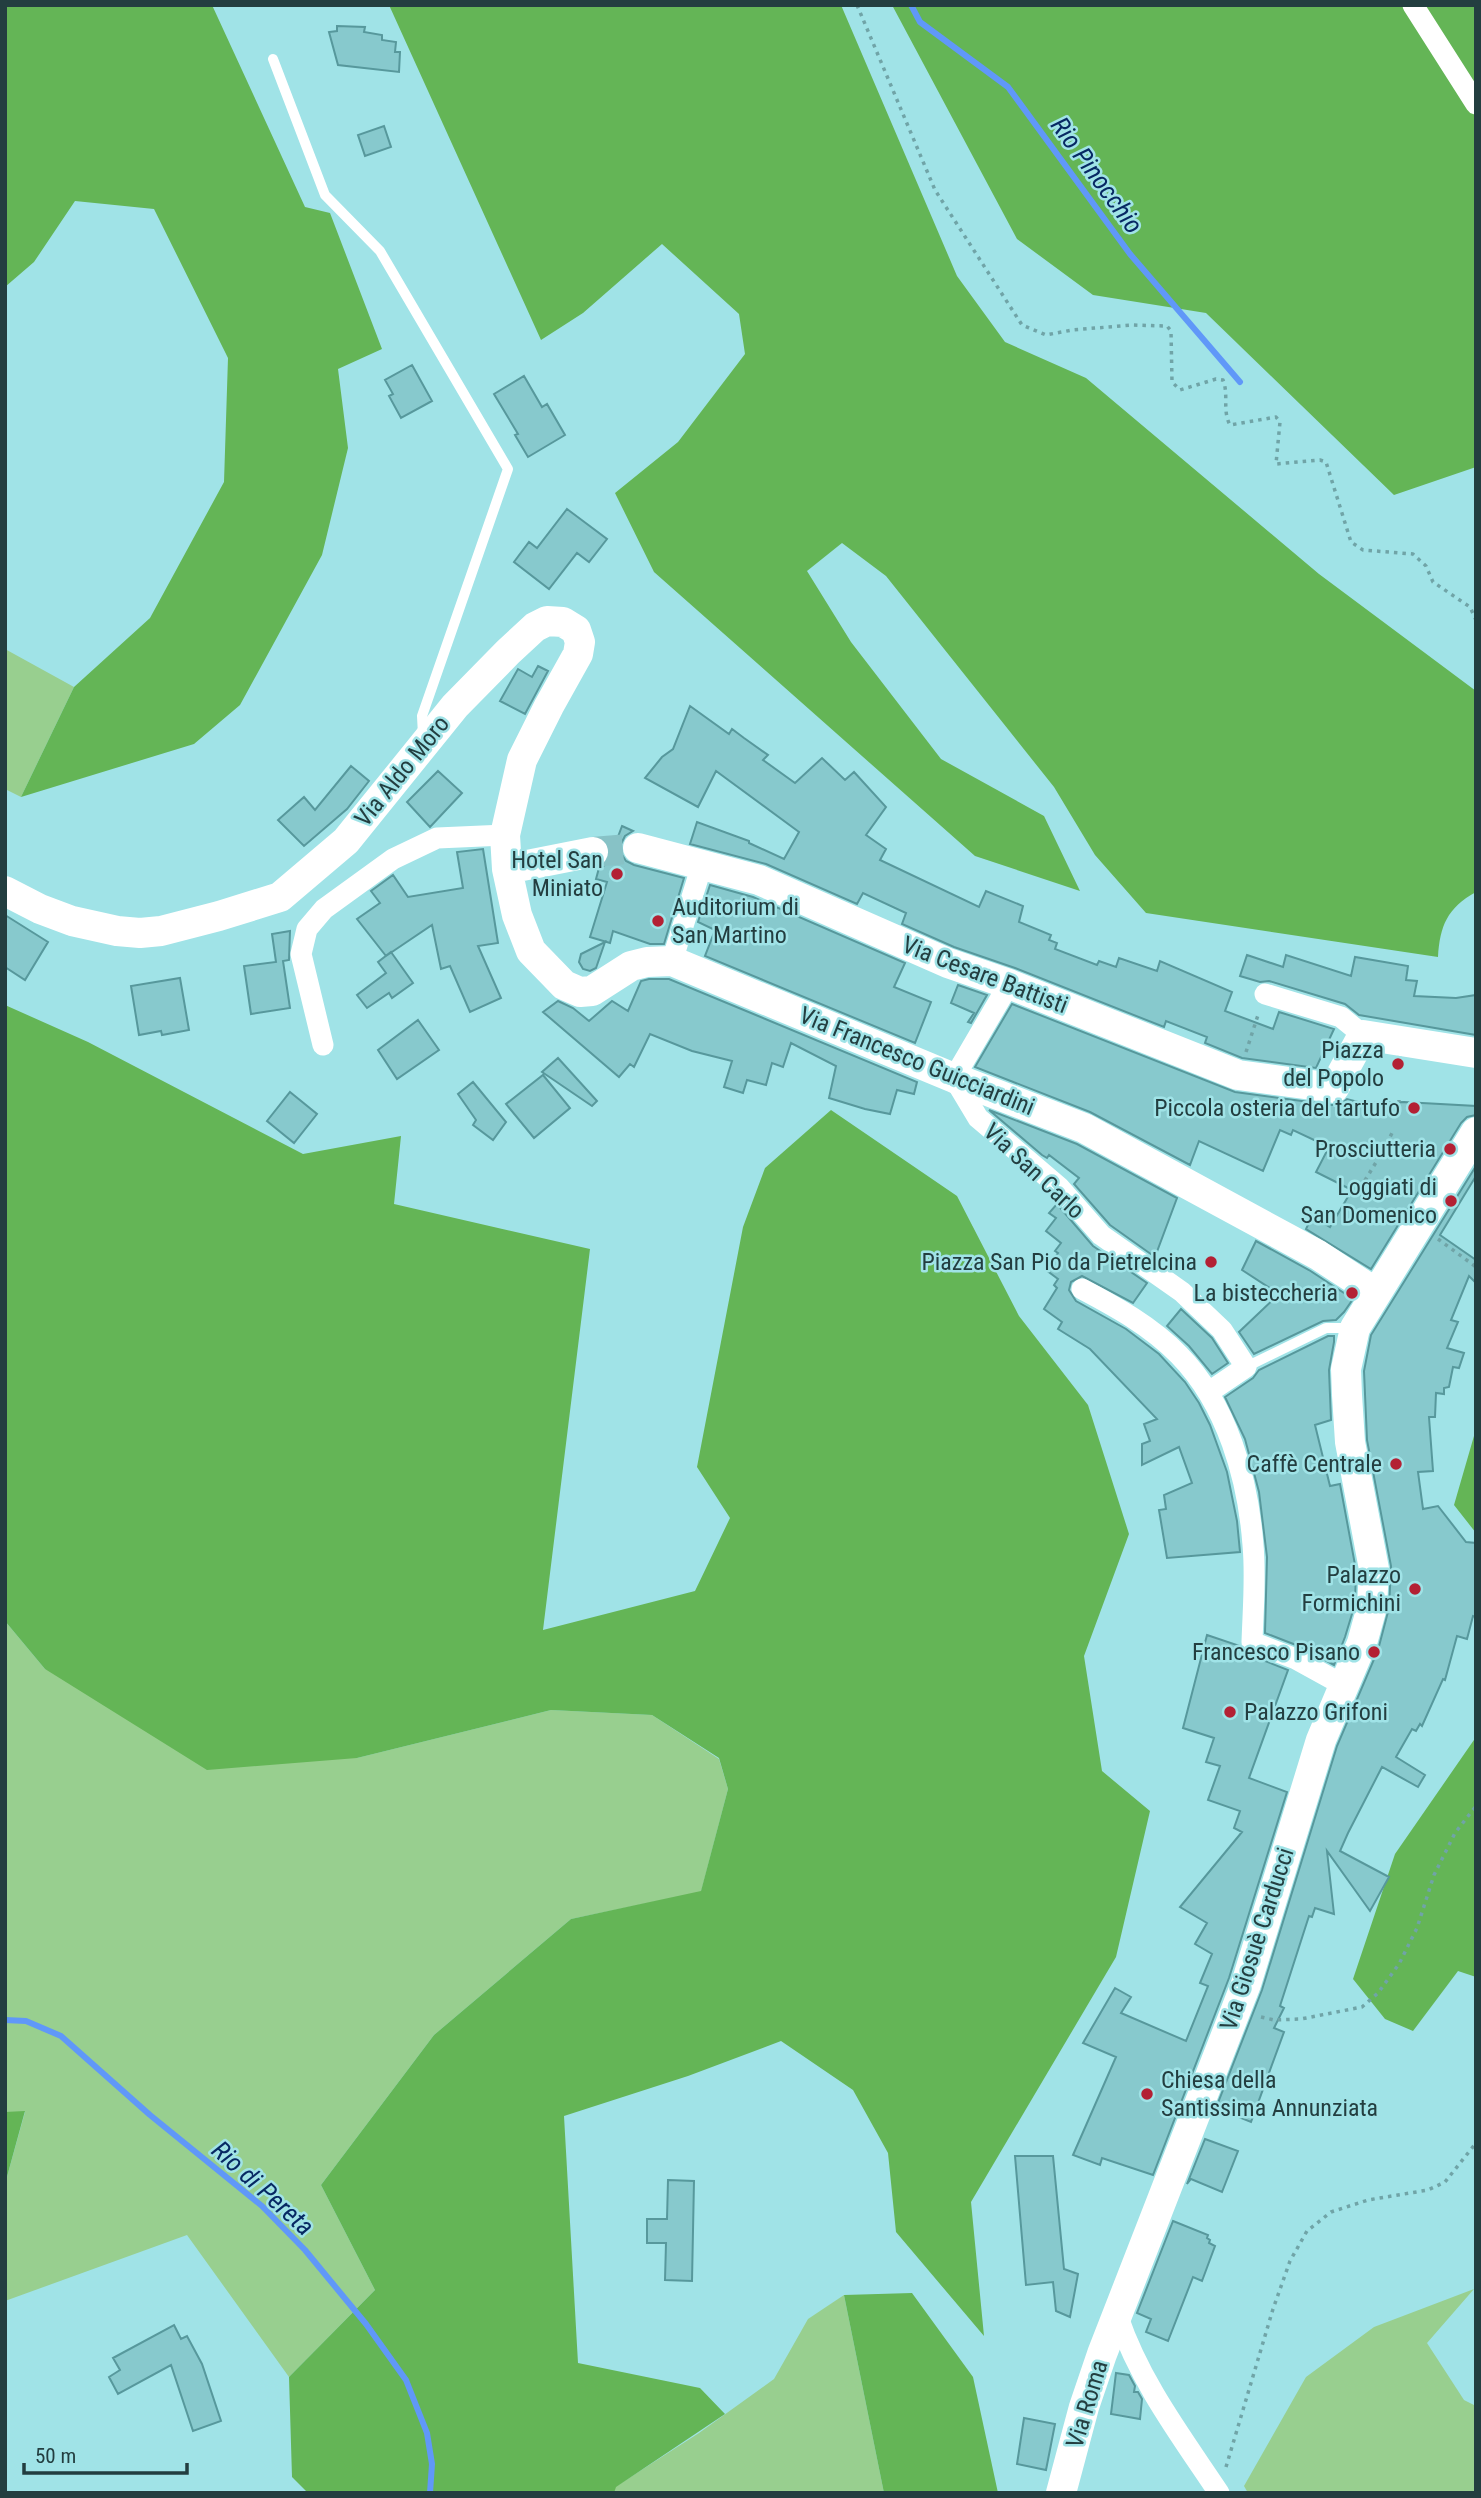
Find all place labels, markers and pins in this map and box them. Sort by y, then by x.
place label: Hotel San Miniato [511,846,603,902]
marker: Hotel San Miniato [609,866,625,882]
place label: Auditorium di San Martino [672,893,799,949]
marker: Auditorium di San Martino [650,913,666,929]
place label: Piazza del Popolo [1283,1036,1384,1092]
marker: Piazza del Popolo [1390,1056,1406,1072]
place label: Piccola osteria del tartufo [1154,1094,1400,1122]
marker: Piccola osteria del tartufo [1406,1100,1422,1116]
place label: Prosciutteria [1315,1135,1436,1163]
marker: Prosciutteria [1442,1141,1458,1157]
place label: Loggiati di San Domenico [1301,1173,1437,1229]
marker: Loggiati di San Domenico [1443,1193,1459,1209]
place label: Piazza San Pio da Pietrelcina [922,1248,1197,1276]
marker: Piazza San Pio da Pietrelcina [1203,1254,1219,1270]
place label: La bisteccheria [1194,1279,1338,1307]
marker: La bisteccheria [1344,1285,1360,1301]
place label: Caffè Centrale [1247,1450,1382,1478]
marker: Caffè Centrale [1388,1456,1404,1472]
place label: Palazzo Formichini [1301,1561,1401,1617]
marker: Palazzo Formichini [1407,1581,1423,1597]
place label: Francesco Pisano [1192,1638,1360,1666]
marker: Francesco Pisano [1366,1644,1382,1660]
place label: Palazzo Grifoni [1244,1698,1388,1726]
marker: Palazzo Grifoni [1222,1704,1238,1720]
place label: Chiesa della Santissima Annunziata [1161,2066,1378,2122]
marker: Chiesa della Santissima Annunziata [1139,2086,1155,2102]

